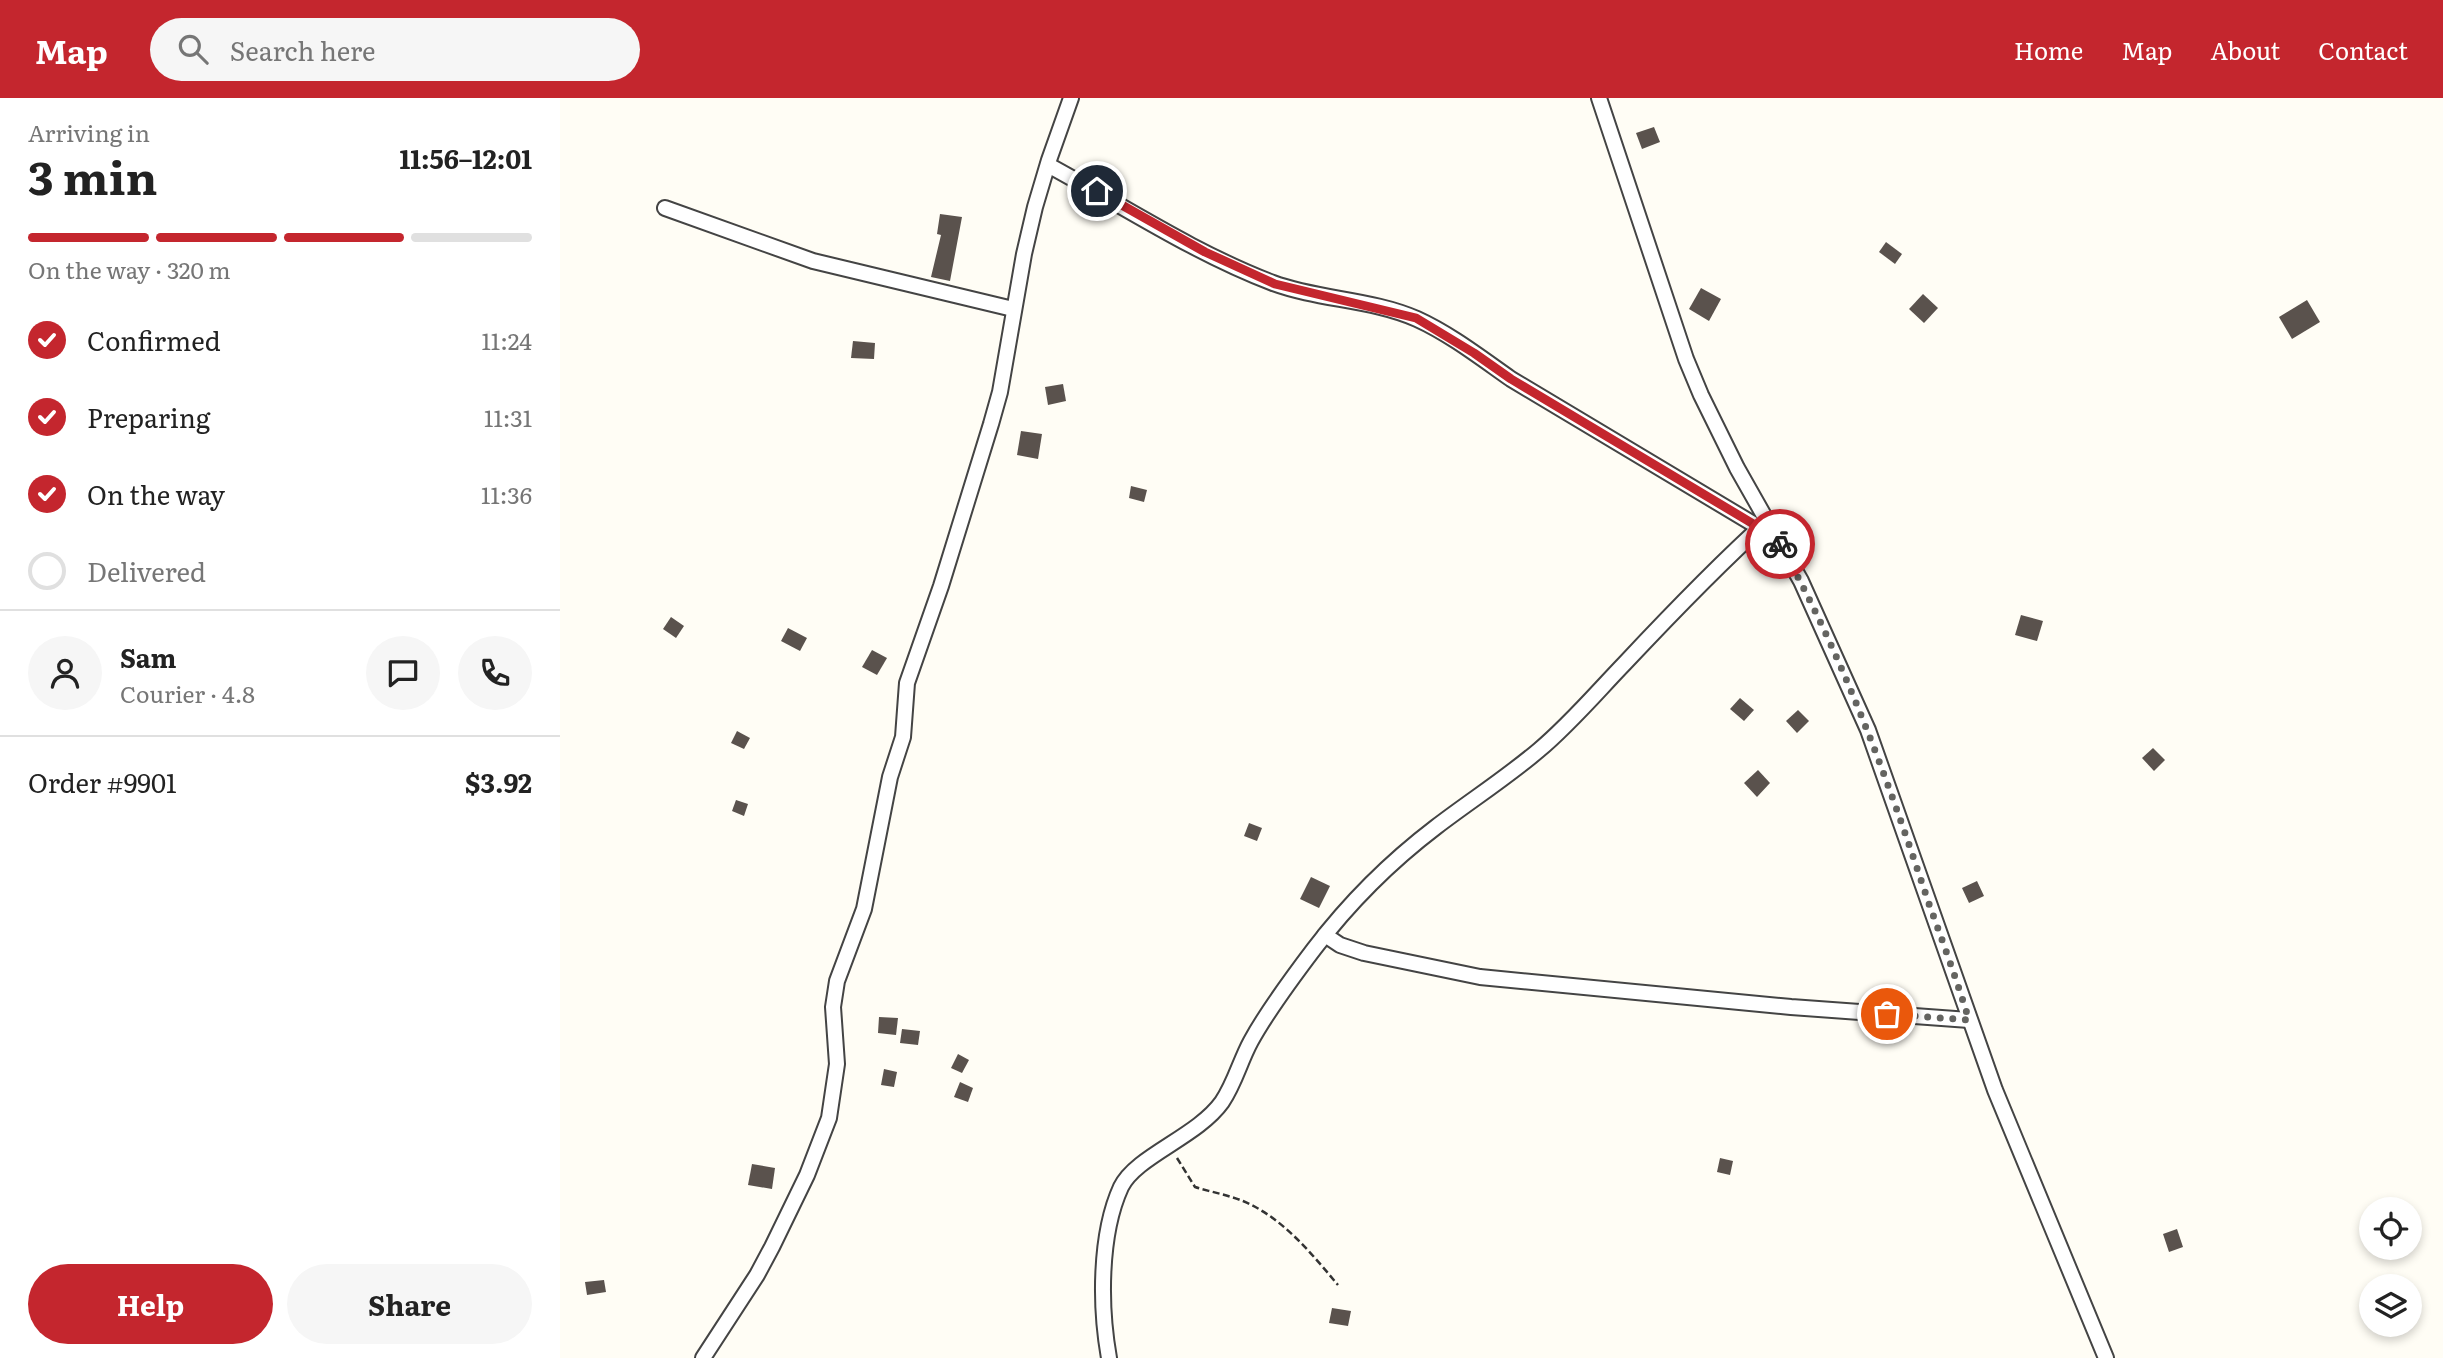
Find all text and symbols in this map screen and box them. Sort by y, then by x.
search box [150,18,640,81]
text: Map [35,25,108,74]
icon: search [174,30,212,68]
text: Search here [230,30,376,69]
text: Home [2014,32,2083,67]
text: Map [2121,32,2172,67]
text: About [2210,32,2280,67]
text: Contact [2318,32,2408,67]
text: Arriving in [28,115,150,149]
text: 11:56–12:01 [400,138,532,177]
text: 3 min [28,141,158,209]
pin [1067,161,1127,221]
icon: home [1078,172,1116,210]
text: On the way · 320 m [28,252,231,286]
text: Confirmed [87,320,221,359]
icon: check [28,321,66,359]
text: 11:24 [482,323,532,357]
text: Preparing [87,397,210,436]
icon: check [28,398,66,436]
text: 11:31 [484,400,532,434]
text: On the way [87,474,225,513]
icon: check [28,475,66,513]
text: 11:36 [481,477,532,511]
courier [1745,509,1815,579]
icon: bike [1761,525,1799,563]
text: Delivered [87,551,206,590]
button: person [28,636,102,710]
button: chat [366,636,440,710]
button: phone [458,636,532,710]
text: Sam [120,637,176,676]
text: Courier · 4.8 [120,676,255,710]
text: Order #9901 [28,762,177,801]
text: $3.92 [465,762,532,801]
pin [1857,984,1917,1044]
icon: bag [1868,995,1906,1033]
map controls [2359,1197,2422,1337]
button: locate [2359,1197,2422,1260]
button: Help [28,1264,273,1344]
button: Share [287,1264,532,1344]
button: layers [2359,1274,2422,1337]

